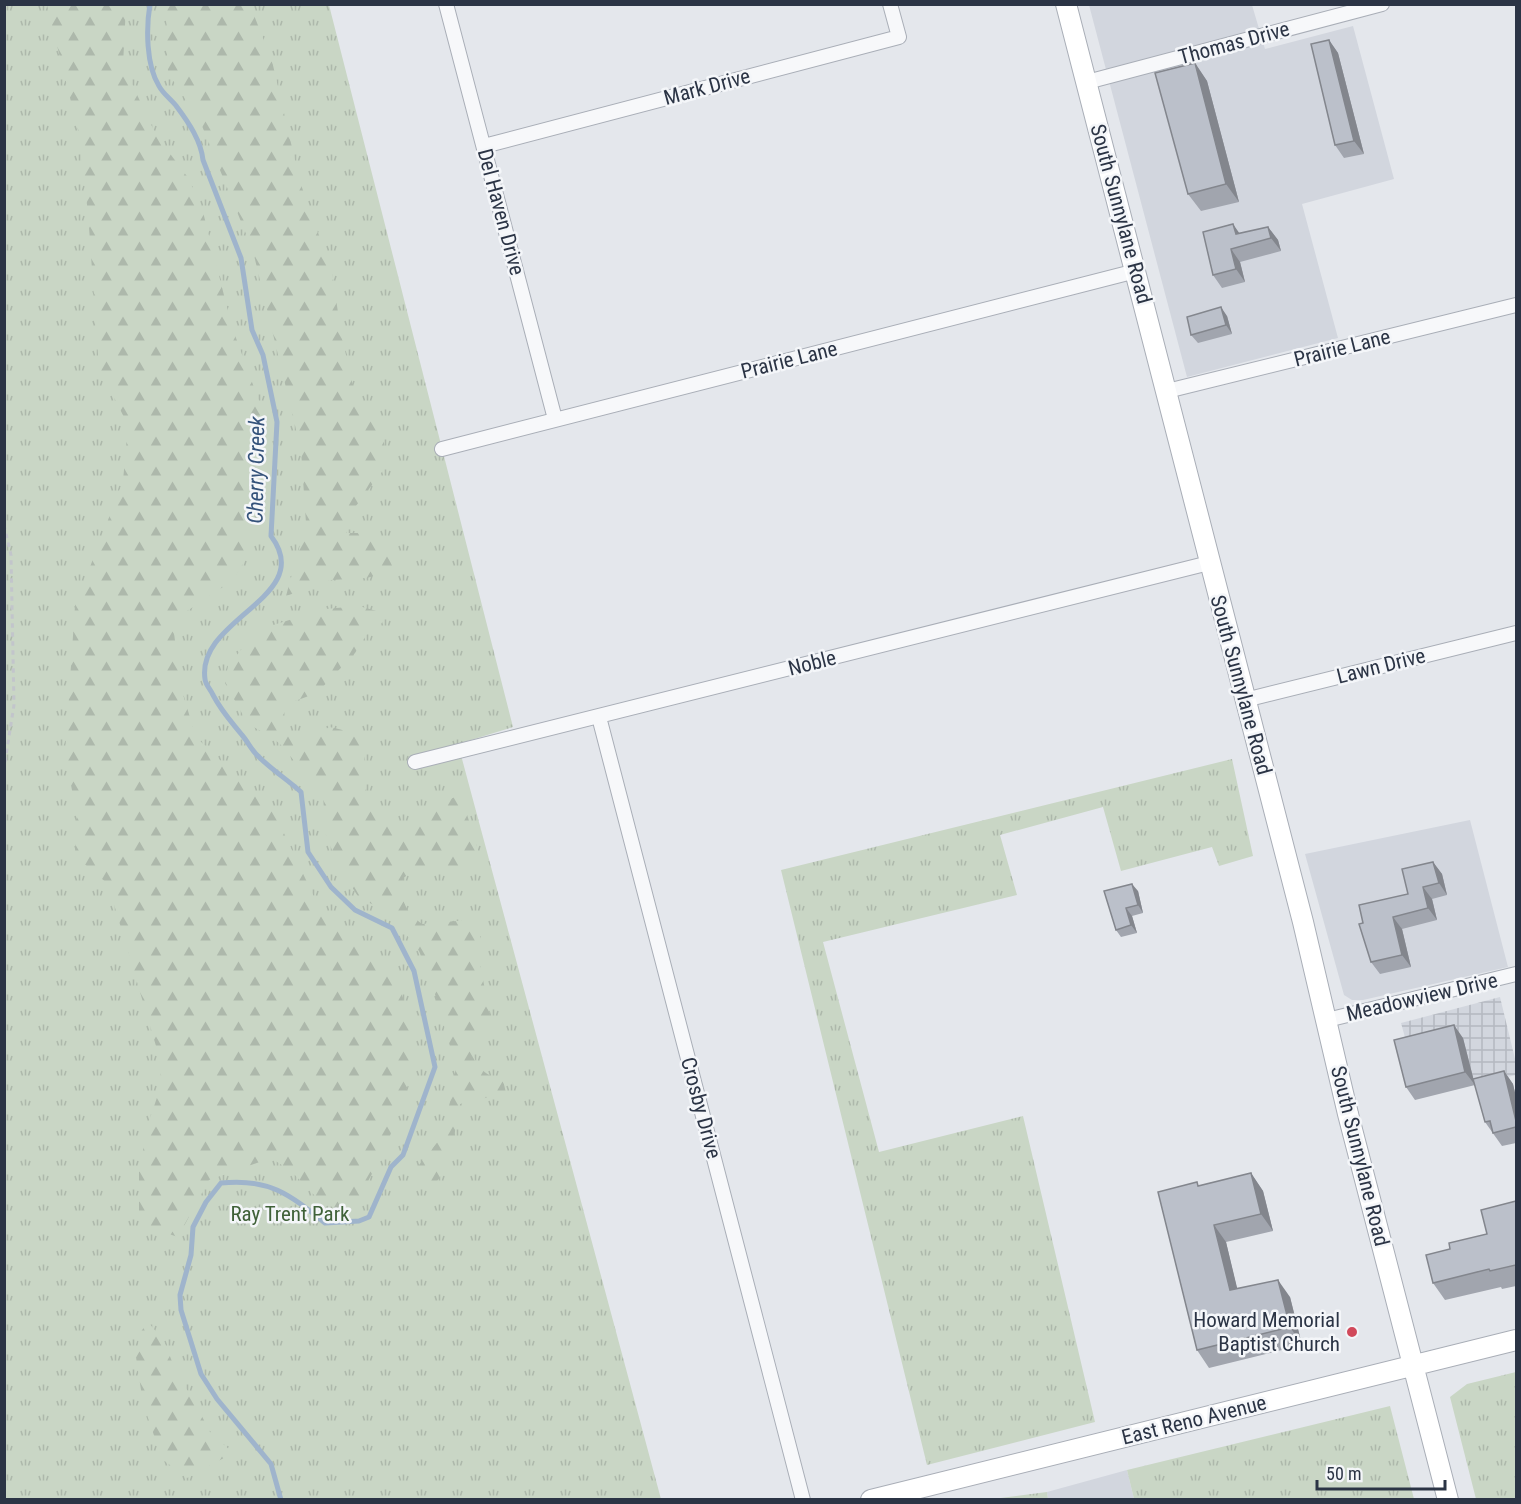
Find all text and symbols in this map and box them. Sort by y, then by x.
street label: Thomas Drive [1176,17,1292,69]
street label: Mark Drive [661,64,753,110]
street label: South Sunnylane Road [1085,122,1157,306]
street label: Del Haven Drive [473,146,529,278]
street label: Prairie Lane [1291,324,1393,372]
street label: Prairie Lane [738,336,840,384]
water label: Cherry Creek [243,416,269,524]
street label: South Sunnylane Road [1205,593,1277,777]
street label: Lawn Drive [1334,643,1428,689]
street label: Noble [786,645,839,681]
street label: Meadowview Drive [1344,968,1500,1026]
street label: Crosby Drive [676,1055,726,1161]
street label: South Sunnylane Road [1326,1063,1394,1249]
park label: Ray Trent Park [230,1202,350,1226]
place label: Howard Memorial Baptist Church [1193,1308,1340,1356]
marker: Howard Memorial Baptist Church [1345,1325,1359,1339]
street label: East Reno Avenue [1119,1390,1269,1450]
scale bar [1317,1453,1444,1491]
text: 50 m [1326,1463,1361,1484]

